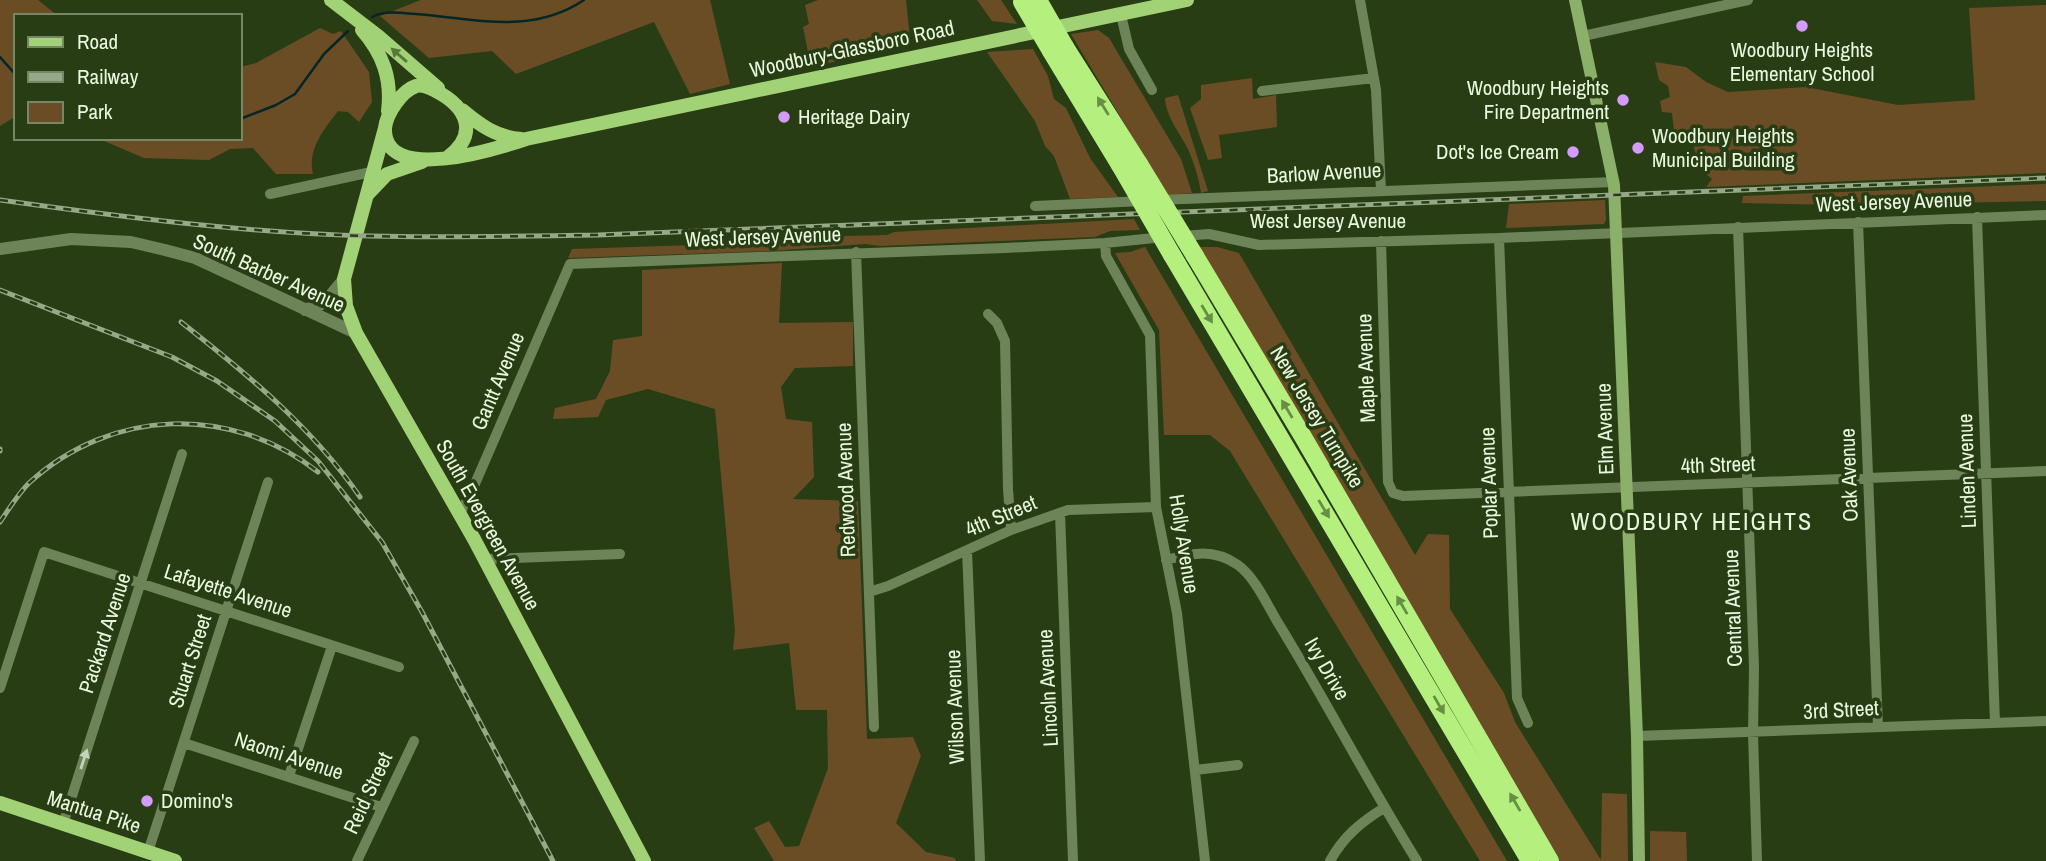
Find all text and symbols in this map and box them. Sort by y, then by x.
street label: Woodbury-Glassboro Road [747,13,957,84]
legend [14,14,242,140]
marker: Woodbury Heights Elementary School [1794,18,1810,34]
text: Road [77,27,118,56]
place label: Woodbury Heights Elementary School [1730,35,1874,88]
one-way arrow [390,47,408,63]
text: Railway [77,62,139,91]
place label: Woodbury Heights Fire Department [1467,73,1609,126]
marker: Woodbury Heights Fire Department [1615,92,1631,108]
one-way arrow [1096,96,1109,116]
text: Park [77,97,113,126]
place label: Heritage Dairy [798,102,910,131]
marker: Heritage Dairy [776,109,792,125]
place label: Woodbury Heights Municipal Building [1652,121,1795,174]
place label: Dot's Ice Cream [1436,137,1559,166]
marker: Woodbury Heights Municipal Building [1630,140,1646,156]
marker: Dot's Ice Cream [1565,144,1581,160]
street label: Barlow Avenue [1266,155,1382,190]
street label: West Jersey Avenue [1815,184,1973,219]
street label: West Jersey Avenue [1250,206,1406,235]
street label: West Jersey Avenue [684,219,842,254]
street label: South Barber Avenue [189,226,350,319]
one-way arrow [1201,305,1213,324]
street label: Maple Avenue [1349,313,1382,423]
street label: Gantt Avenue [464,327,531,434]
street label: New Jersey Turnpike [1264,340,1371,493]
street label: Elm Avenue [1588,383,1621,475]
one-way arrow [1280,399,1293,418]
street label: Linden Avenue [1950,413,1983,529]
street label: Redwood Avenue [829,422,862,558]
street label: Poplar Avenue [1472,427,1505,539]
street label: Oak Avenue [1832,428,1865,522]
street label: South Evergreen Avenue [429,434,547,615]
street label: 4th Street [1680,449,1756,480]
street label: 4th Street [961,488,1041,543]
street label: Holly Avenue [1162,492,1207,596]
one-way arrow [1317,500,1330,519]
district label: WOODBURY HEIGHTS [1571,505,1813,537]
street label: Central Avenue [1716,549,1749,667]
street label: Lafayette Avenue [161,556,296,625]
street label: Packard Avenue [71,569,138,697]
one-way arrow [1396,595,1408,614]
street label: Stuart Street [161,610,218,711]
street label: Lincoln Avenue [1030,629,1065,747]
street label: Ivy Drive [1298,632,1357,705]
street label: Wilson Avenue [938,649,971,765]
street label: 3rd Street [1802,693,1880,726]
one-way arrow [1433,696,1445,715]
street label: Naomi Avenue [231,724,347,787]
street label: Reid Street [336,747,399,838]
one-way arrow [80,749,90,770]
street label: Mantua Pike [44,783,145,840]
place label: Domino's [161,786,233,815]
one-way arrow [1509,792,1521,812]
marker: Domino's [139,793,155,809]

